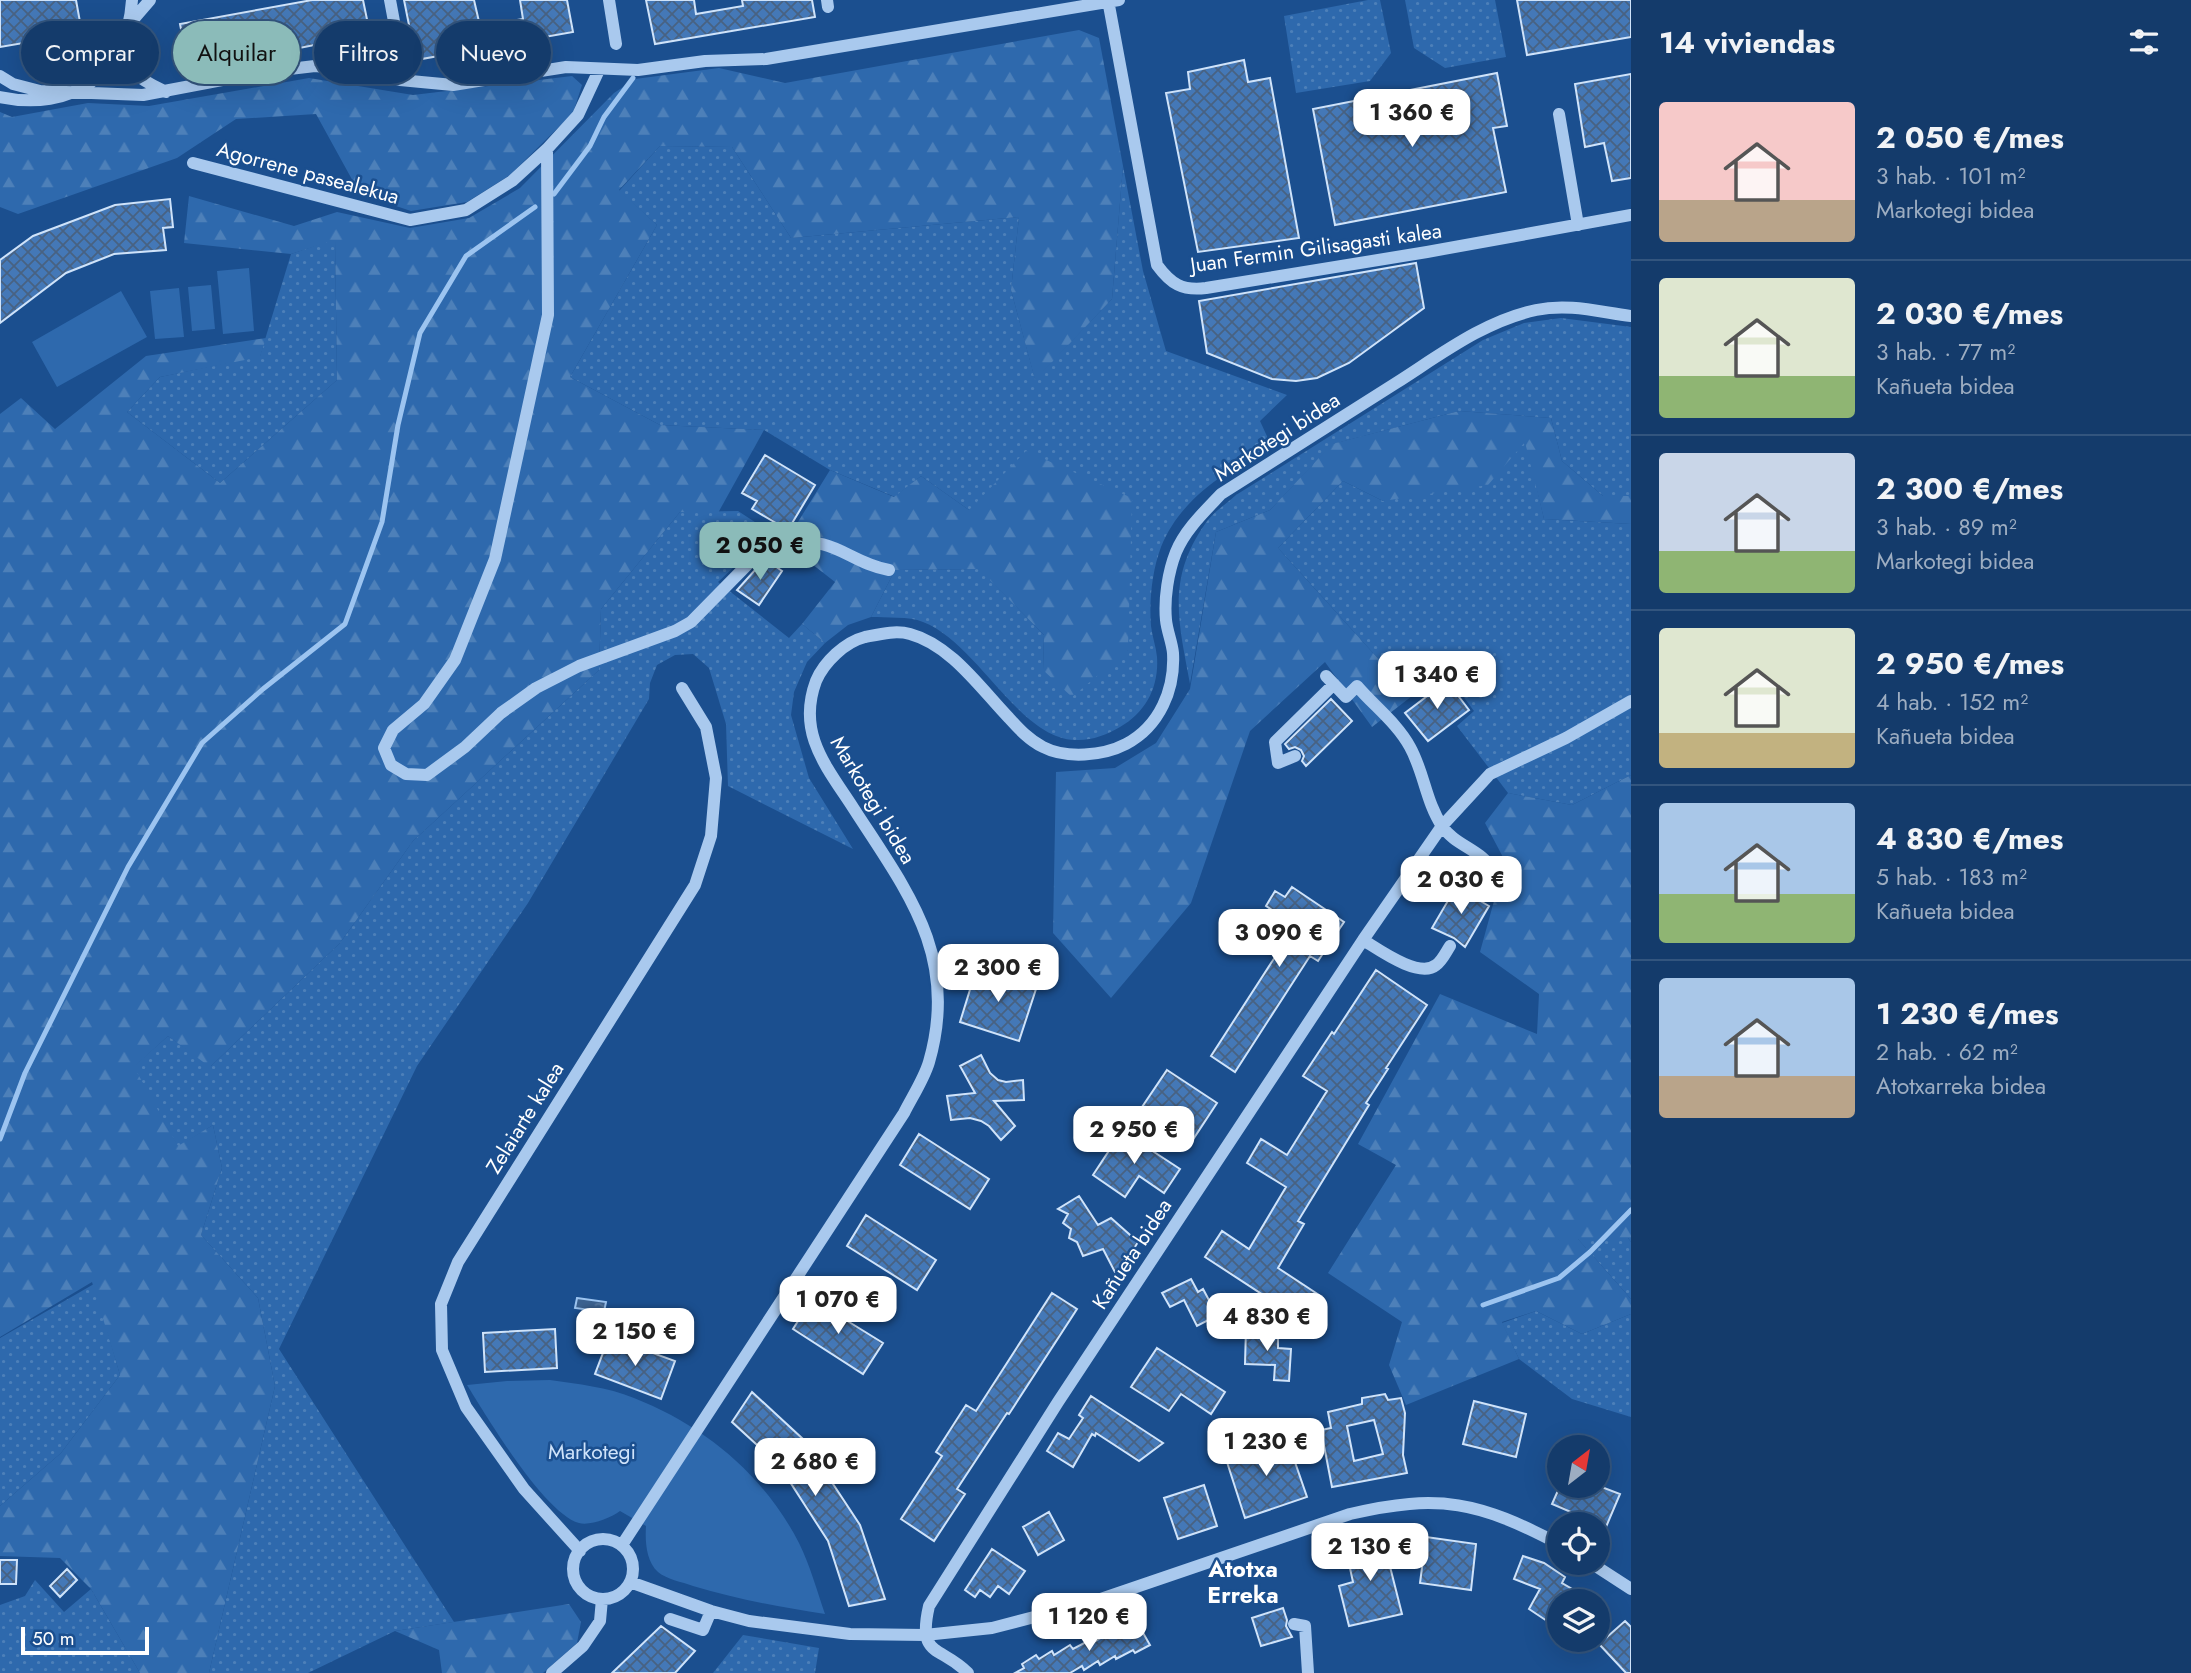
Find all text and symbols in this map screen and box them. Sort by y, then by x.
chip: Comprar [21,21,159,84]
chip: Alquilar [173,21,300,84]
chip: Filtros [314,21,422,84]
chip: Nuevo [436,21,551,84]
text: 14 viviendas [1659,21,1835,64]
icon: filters [2125,23,2163,61]
pin: 1 360 € [1347,90,1477,149]
text: 1 360 € [1369,95,1455,129]
text: 2 050 €/mes [1876,116,2064,159]
icon: home [1715,130,1799,214]
street label: Agorrene pasealekua [214,134,402,212]
text: 3 hab. · 101 m² [1876,159,2025,193]
text: Markotegi bidea [1876,193,2034,227]
street label: Juan Fermin Gilisagasti kalea [1185,216,1444,281]
text: 2 030 €/mes [1876,292,2063,335]
icon: home [1715,306,1799,390]
text: 3 hab. · 77 m² [1876,335,2015,369]
text: Kañueta bidea [1876,369,2015,403]
street label: Markotegi bidea [1208,385,1346,489]
text: 2 300 €/mes [1876,467,2063,510]
icon: home [1715,481,1799,565]
text: 3 hab. · 89 m² [1876,510,2017,544]
pin: 2 050 € [695,522,825,582]
text: 2 050 € [715,528,805,562]
text: Markotegi bidea [1876,544,2034,578]
text: 2 950 €/mes [1876,642,2064,685]
pin: 1 340 € [1372,652,1502,711]
icon: home [1715,656,1799,740]
text: 1 340 € [1394,657,1480,691]
text: 4 hab. · 152 m² [1876,685,2028,719]
text: Kañueta bidea [1876,719,2015,753]
street label: Markotegi bidea [823,730,923,870]
text: 4 830 €/mes [1876,817,2064,860]
icon: home [1715,831,1799,915]
pin: 2 030 € [1396,856,1526,916]
text: 5 hab. · 183 m² [1876,860,2027,894]
text: 2 030 € [1417,862,1505,896]
text: Kañueta bidea [1876,894,2015,928]
pin: 3 090 € [1214,909,1344,969]
text: 3 090 € [1235,915,1324,949]
pin: 2 300 € [933,944,1063,1004]
text: 2 300 € [954,950,1042,984]
text: 1 230 €/mes [1876,992,2059,1035]
icon: home [1715,1006,1799,1090]
text: 2 hab. · 62 m² [1876,1035,2018,1069]
street label: Zelaiarte kalea [479,1056,571,1180]
text: Atotxarreka bidea [1876,1069,2046,1103]
pin: 2 950 € [1069,1106,1199,1166]
text: 2 950 € [1089,1112,1179,1146]
street label: Kañueta bidea [1085,1193,1179,1315]
pin: 1 070 € [773,1276,903,1336]
text: 1 070 € [796,1282,880,1316]
pin: 4 830 € [1202,1294,1332,1353]
text: 4 830 € [1223,1299,1311,1333]
pin: 2 150 € [570,1308,700,1368]
text: 2 150 € [592,1314,678,1348]
pin: 1 230 € [1201,1418,1331,1478]
text: 1 230 € [1223,1424,1309,1458]
north arrow [1547,1435,1610,1498]
map controls [1547,1435,1610,1652]
park label: Markotegi [548,1437,636,1467]
pin: 2 680 € [750,1438,880,1498]
text: 2 680 € [771,1444,860,1478]
button: locate [1547,1512,1610,1575]
pin: 2 130 € [1305,1524,1435,1583]
text: 2 130 € [1327,1529,1413,1563]
district label: Atotxa Erreka [1207,1552,1279,1612]
button: layers [1547,1589,1610,1652]
pin: 1 120 € [1024,1594,1154,1653]
text: 1 120 € [1048,1599,1130,1633]
scale bar [21,1624,149,1656]
text: 50 m [32,1625,75,1652]

